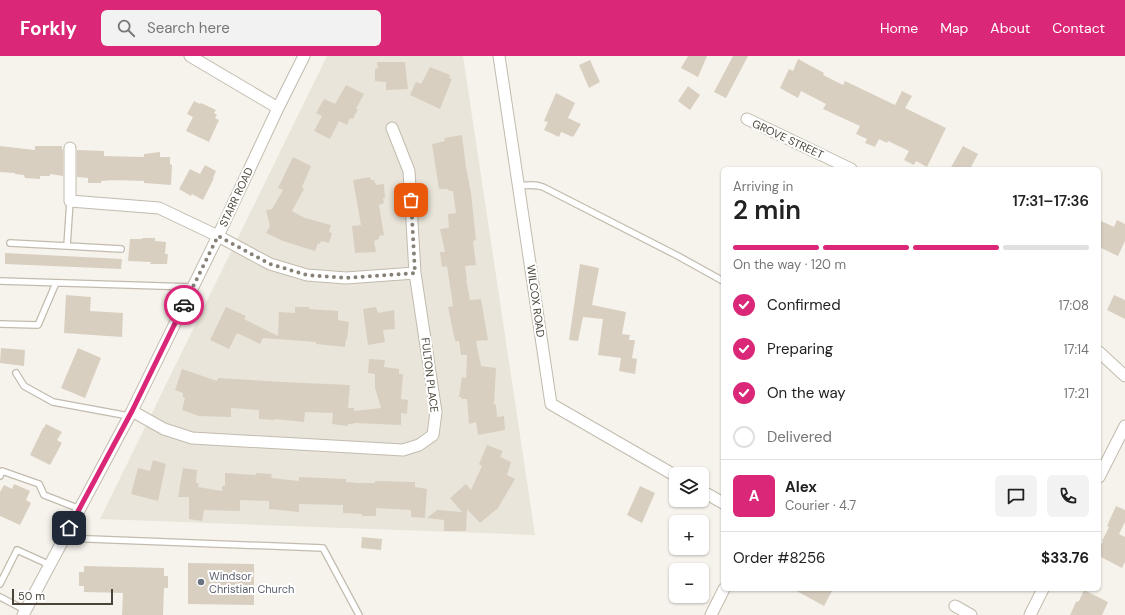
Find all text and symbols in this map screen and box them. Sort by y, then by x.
search box [101,10,381,46]
text: Forkly [20,16,77,41]
icon: search [115,17,137,39]
text: Search here [147,18,230,38]
text: Home [880,19,918,37]
text: Map [940,19,968,37]
text: About [990,19,1030,37]
text: Contact [1052,19,1105,37]
street label: GROVE STREET [750,116,826,162]
street label: STARR ROAD [216,165,256,229]
text: Arriving in [733,178,793,195]
pin [394,183,428,217]
icon: bag [400,189,422,211]
text: 17:31–17:36 [1012,191,1089,211]
text: 2 min [733,193,801,227]
text: On the way · 120 m [733,256,846,273]
street label: WILCOX ROAD [524,264,548,339]
courier [164,285,204,325]
icon: car [173,294,195,316]
icon: check [733,294,755,316]
text: Confirmed [767,295,841,315]
text: 17:08 [1059,297,1089,314]
street label: FULTON PLACE [418,337,442,413]
icon: check [733,338,755,360]
text: Preparing [767,339,833,359]
text: 17:14 [1063,341,1089,358]
icon: check [733,382,755,404]
text: On the way [767,383,846,403]
text: 17:21 [1064,385,1089,402]
text: Delivered [767,427,832,447]
map controls [669,467,709,603]
button: layers [669,467,709,507]
button: chat [995,475,1037,517]
button: phone [1047,475,1089,517]
text: Alex [785,477,817,497]
text: A [749,486,759,506]
text: Courier · 4.7 [785,497,856,514]
pin [52,511,86,545]
button: + [669,515,709,555]
icon: home [58,517,80,539]
text: Order #8256 [733,548,825,568]
text: $33.76 [1041,548,1089,568]
button: − [669,563,709,603]
place label: Windsor Christian Church [209,569,294,596]
marker: Windsor Christian Church [196,577,206,587]
scale bar [12,587,113,606]
text: 50 m [18,589,45,603]

